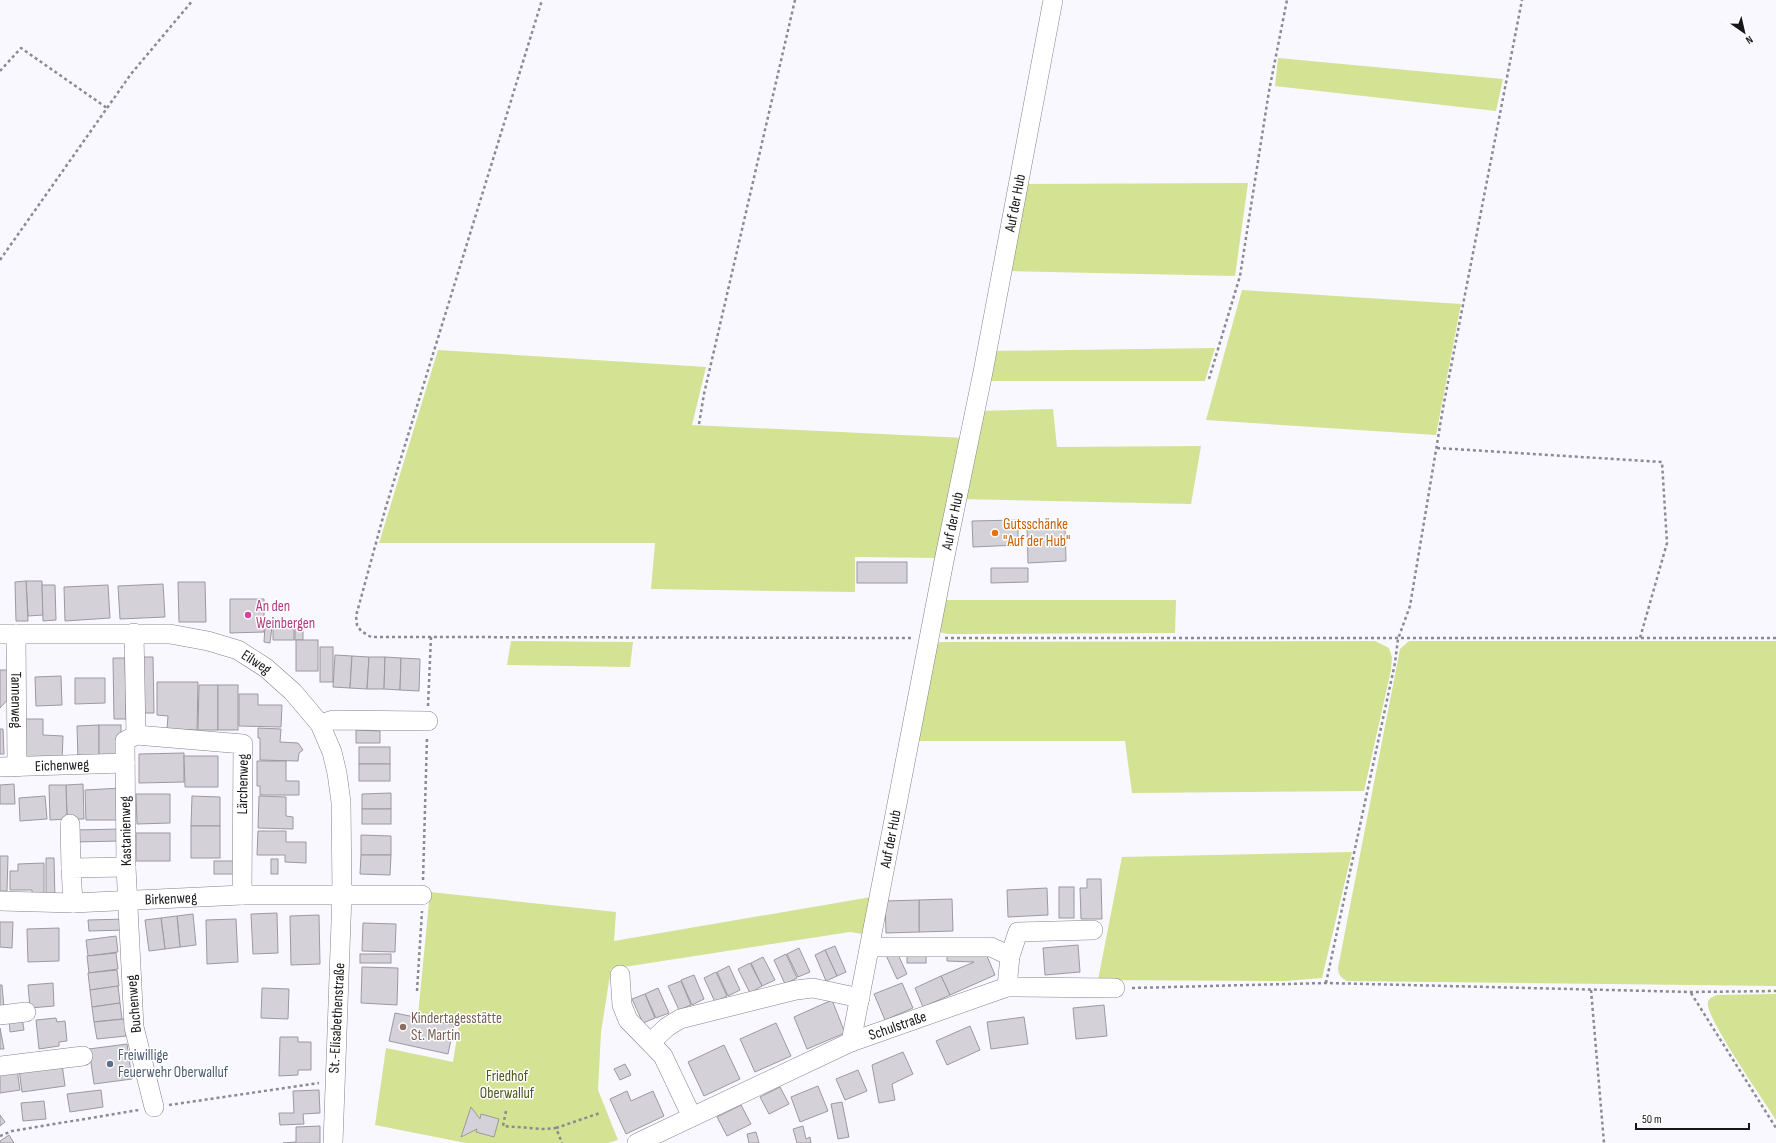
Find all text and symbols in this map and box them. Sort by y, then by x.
north arrow [1724,12,1764,52]
text: N [1743,33,1755,47]
street label: Auf der Hub [1000,172,1030,234]
street label: Auf der Hub [937,490,968,552]
place label: Gutsschänke "Auf der Hub" [1003,515,1070,551]
marker: Gutsschänke "Auf der Hub" [990,528,1000,538]
place label: An den Weinbergen [255,597,315,633]
marker: An den Weinbergen [243,610,253,620]
street label: Eilweg [238,645,276,678]
street label: Tannenweg [7,672,26,728]
street label: Lärchenweg [233,754,253,814]
street label: Eichenweg [35,755,89,775]
street label: Kastanienweg [116,796,136,866]
street label: Auf der Hub [875,808,905,870]
street label: Birkenweg [144,888,197,909]
street label: St.-Elisabethenstraße [325,962,349,1074]
street label: Buchenweg [122,974,146,1034]
street label: Schulstraße [866,1007,929,1045]
place label: Kindertagesstätte St. Martin [411,1009,502,1045]
marker: Kindertagesstätte St. Martin [398,1022,408,1032]
place label: Freiwillige Feuerwehr Oberwalluf [118,1046,229,1082]
marker: Freiwillige Feuerwehr Oberwalluf [105,1059,115,1069]
park label: Friedhof Oberwalluf [480,1067,535,1103]
scale bar [1636,1105,1749,1131]
text: 50 m [1642,1112,1662,1127]

